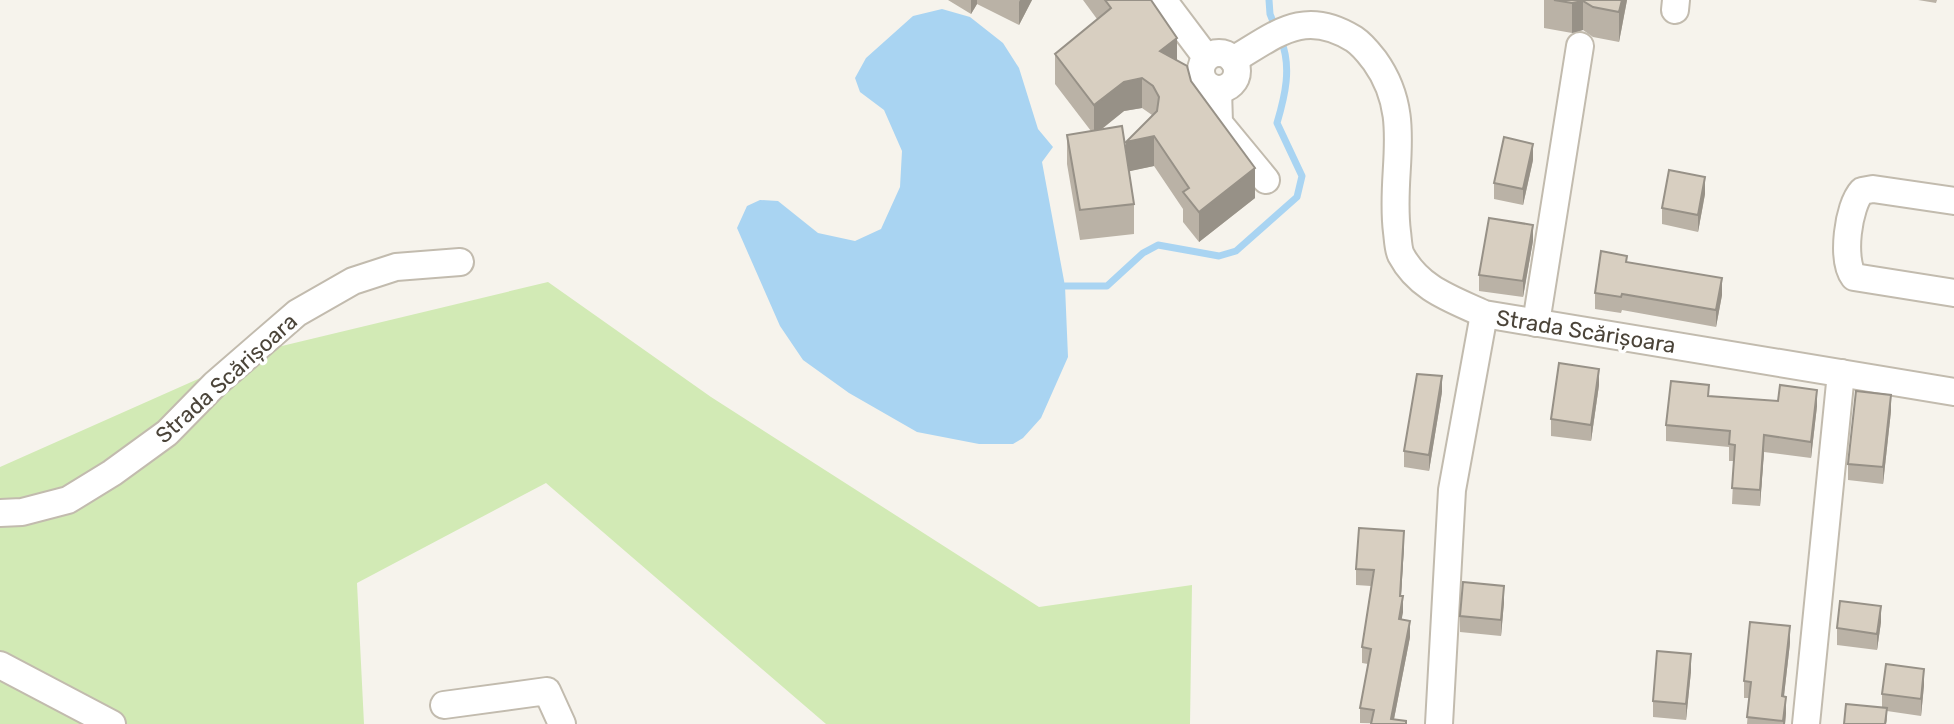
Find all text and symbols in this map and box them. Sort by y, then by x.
street label: Strada Scărișoara [1494,304,1678,359]
street label: Strada Scărișoara [150,308,303,449]

